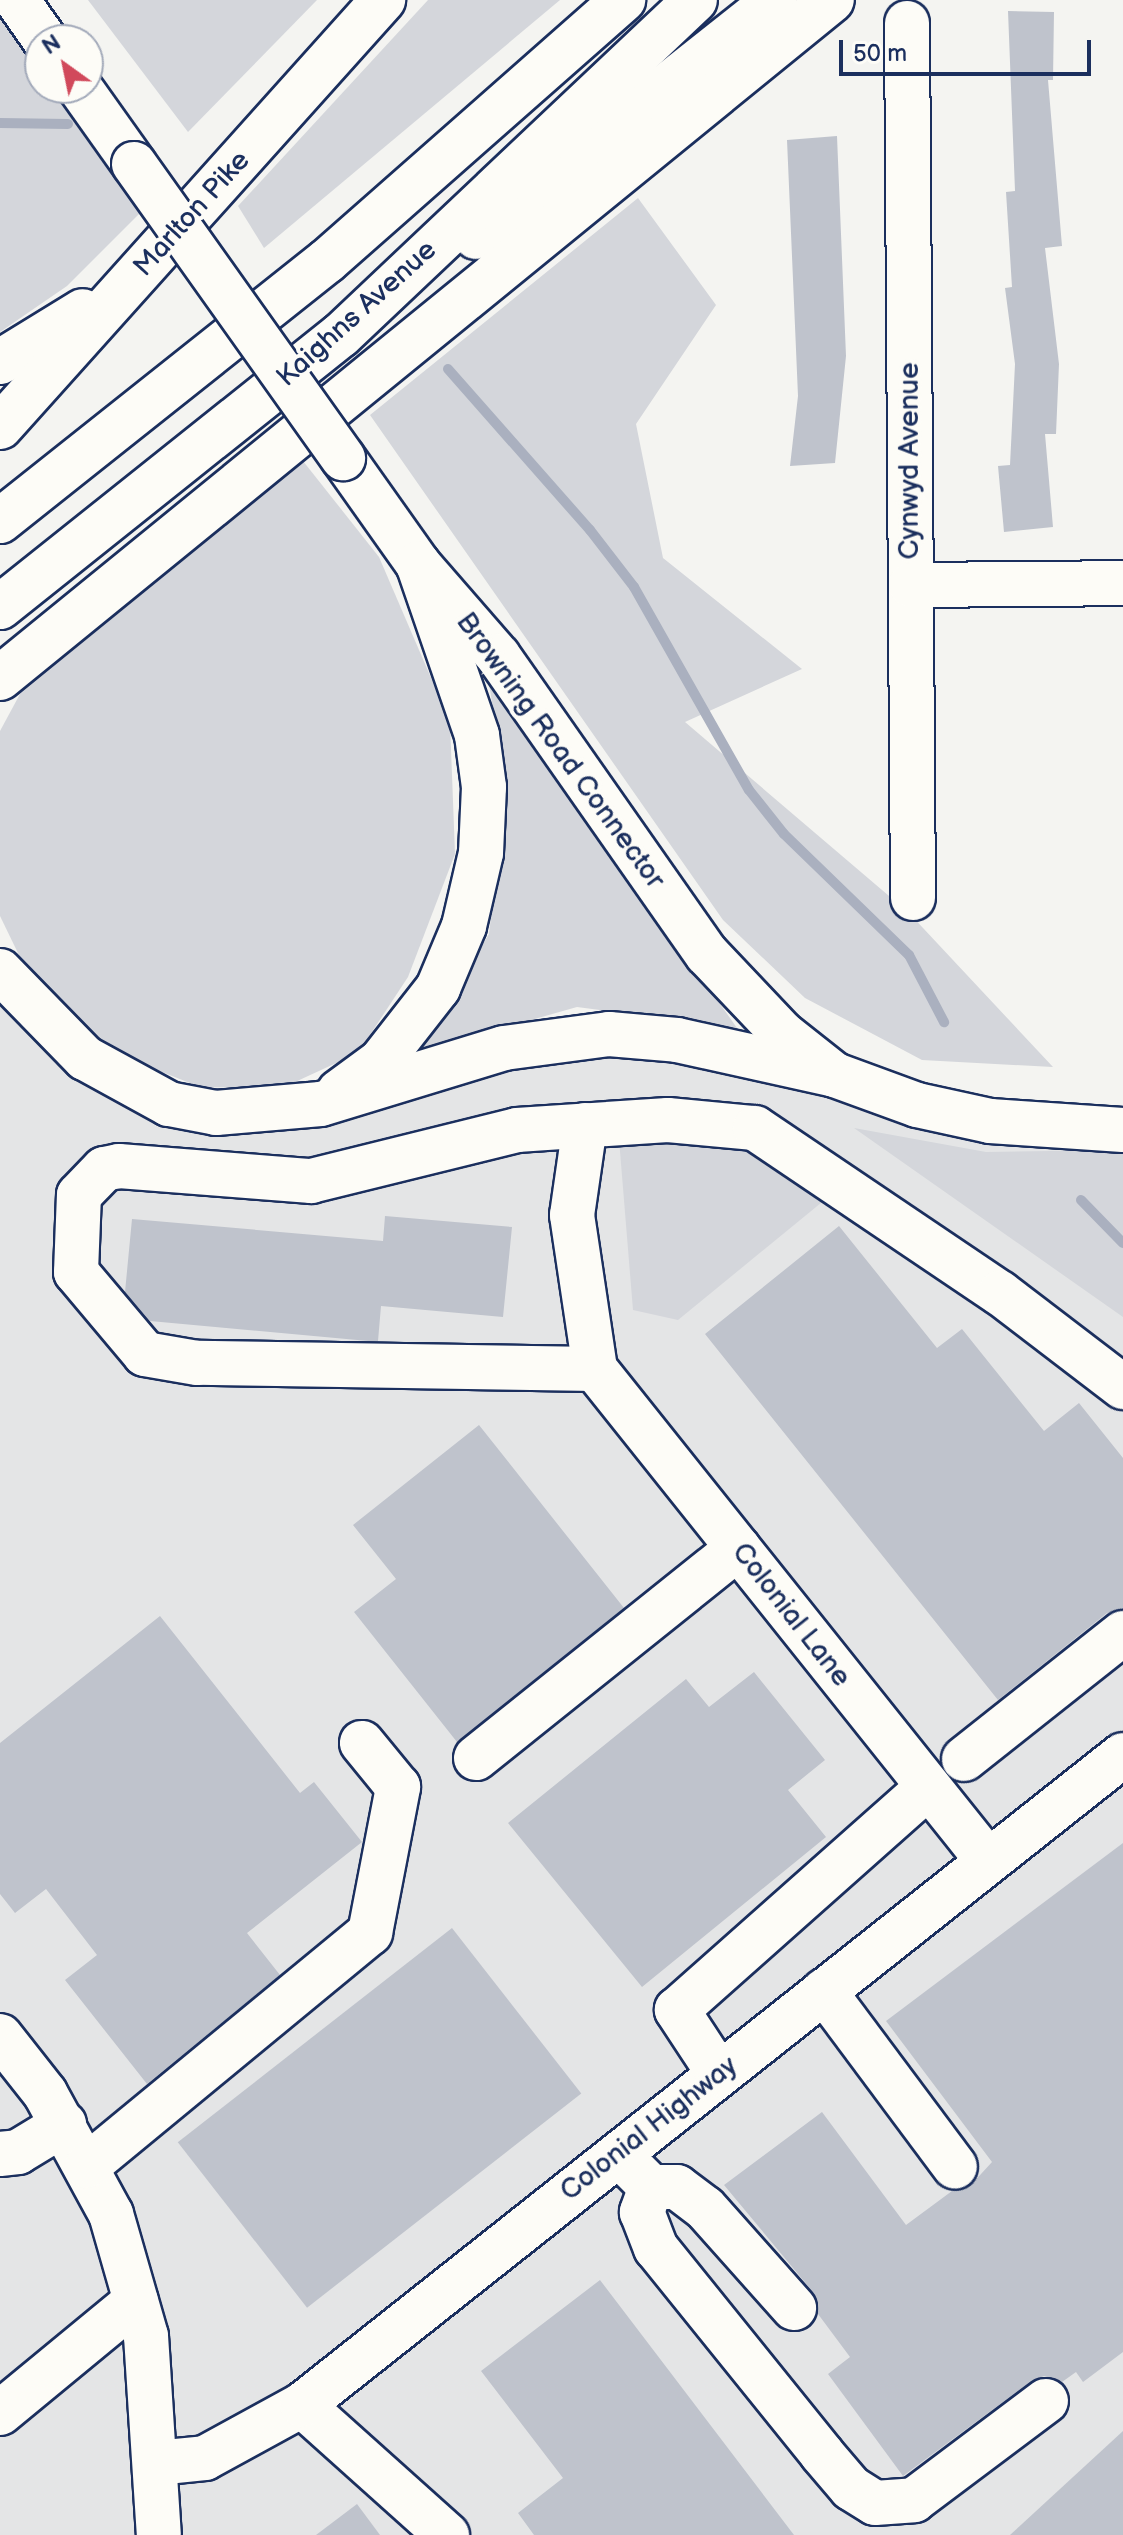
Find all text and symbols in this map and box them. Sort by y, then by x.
north arrow [24,24,104,104]
scale bar [843,24,1095,74]
text: N [37,29,66,61]
text: 50 m [853,39,907,68]
street label: Marlton Pike [127,144,257,284]
street label: Kaighns Avenue [270,234,444,394]
street label: Cynwyd Avenue [893,362,927,560]
street label: Browning Road Connector [449,606,671,896]
street label: Colonial Lane [724,1536,858,1694]
street label: Colonial Highway [554,2049,744,2209]

